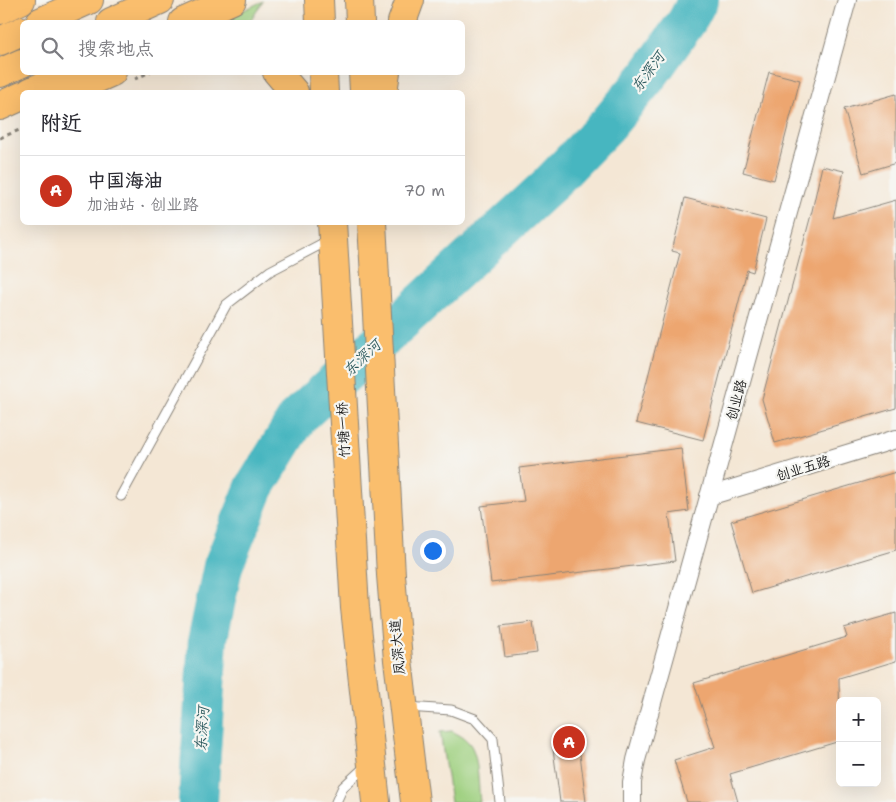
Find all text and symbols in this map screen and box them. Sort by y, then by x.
search box [20,20,465,75]
icon: search [38,34,66,62]
text: 搜索地点 [78,36,154,61]
water label: 东深河 [627,45,671,96]
text: 附近 [40,109,82,137]
text: 中国海油 [87,168,163,193]
text: A [50,180,62,201]
text: 70 m [404,180,445,201]
text: 加油站 · 创业路 [87,194,198,215]
water label: 东深河 [339,333,387,381]
street label: 创业路 [722,377,750,423]
street label: 竹塘一桥 [333,402,353,458]
street label: 创业五路 [774,451,832,485]
your location [420,538,446,564]
street label: 凤深大道 [386,618,408,676]
map controls [836,697,881,787]
button: + [836,697,881,742]
water label: 东深河 [190,703,214,752]
pin: A [553,723,585,761]
button: − [836,742,881,787]

